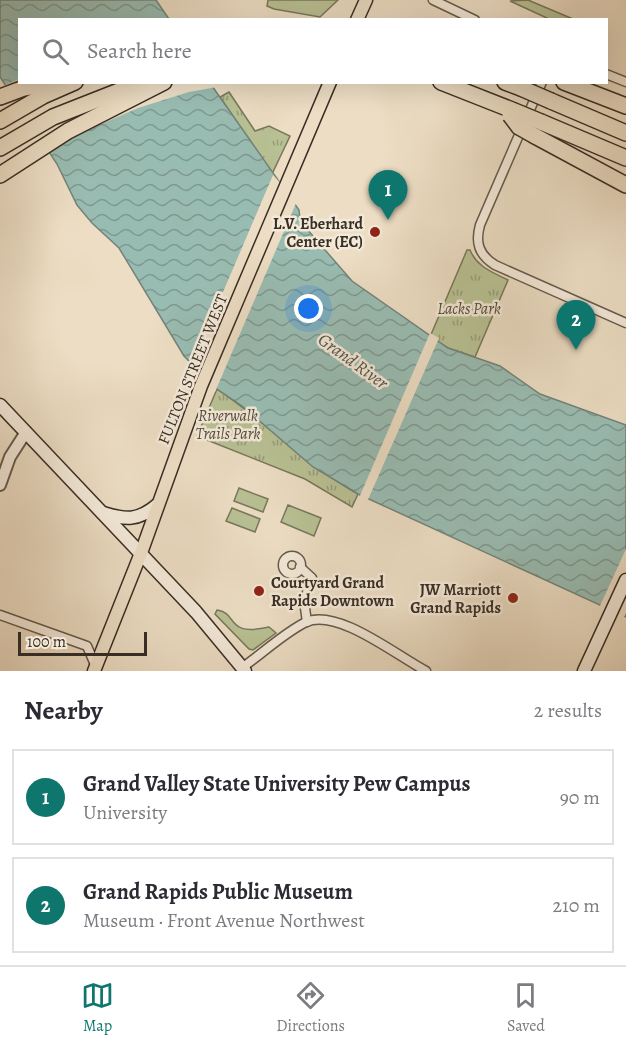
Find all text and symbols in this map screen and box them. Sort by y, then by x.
search box [18,18,608,84]
icon: search [39,35,72,68]
text: Search here [87,36,192,66]
pin: 1 [368,170,408,220]
place label: L.V. Eberhard Center (EC) [273,213,363,253]
marker: L.V. Eberhard Center (EC) [368,225,382,239]
street label: FULTON STREET WEST [153,291,233,448]
your location [294,294,323,323]
park label: Lacks Park [437,298,501,320]
pin: 2 [556,300,596,350]
water label: Grand River [313,328,393,395]
park label: Riverwalk Trails Park [196,405,260,445]
place label: Courtyard Grand Rapids Downtown [271,572,394,612]
place label: JW Marriott Grand Rapids [410,579,502,619]
marker: Courtyard Grand Rapids Downtown [252,584,266,598]
marker: JW Marriott Grand Rapids [506,591,520,605]
scale bar [18,629,147,656]
text: 100 m [27,631,66,653]
text: Nearby [24,693,103,728]
text: 2 results [534,697,602,724]
text: Grand Valley State University Pew Campus [83,769,470,799]
text: 1 [42,784,49,811]
text: 90 m [560,784,600,811]
text: University [83,799,167,826]
text: Grand Rapids Public Museum [83,877,353,907]
text: 2 [41,892,50,919]
text: 210 m [552,892,600,919]
text: Museum · Front Avenue Northwest [83,907,365,934]
tab: Map [81,979,114,1037]
tab: Directions [276,979,345,1037]
tab: Saved [507,979,545,1037]

